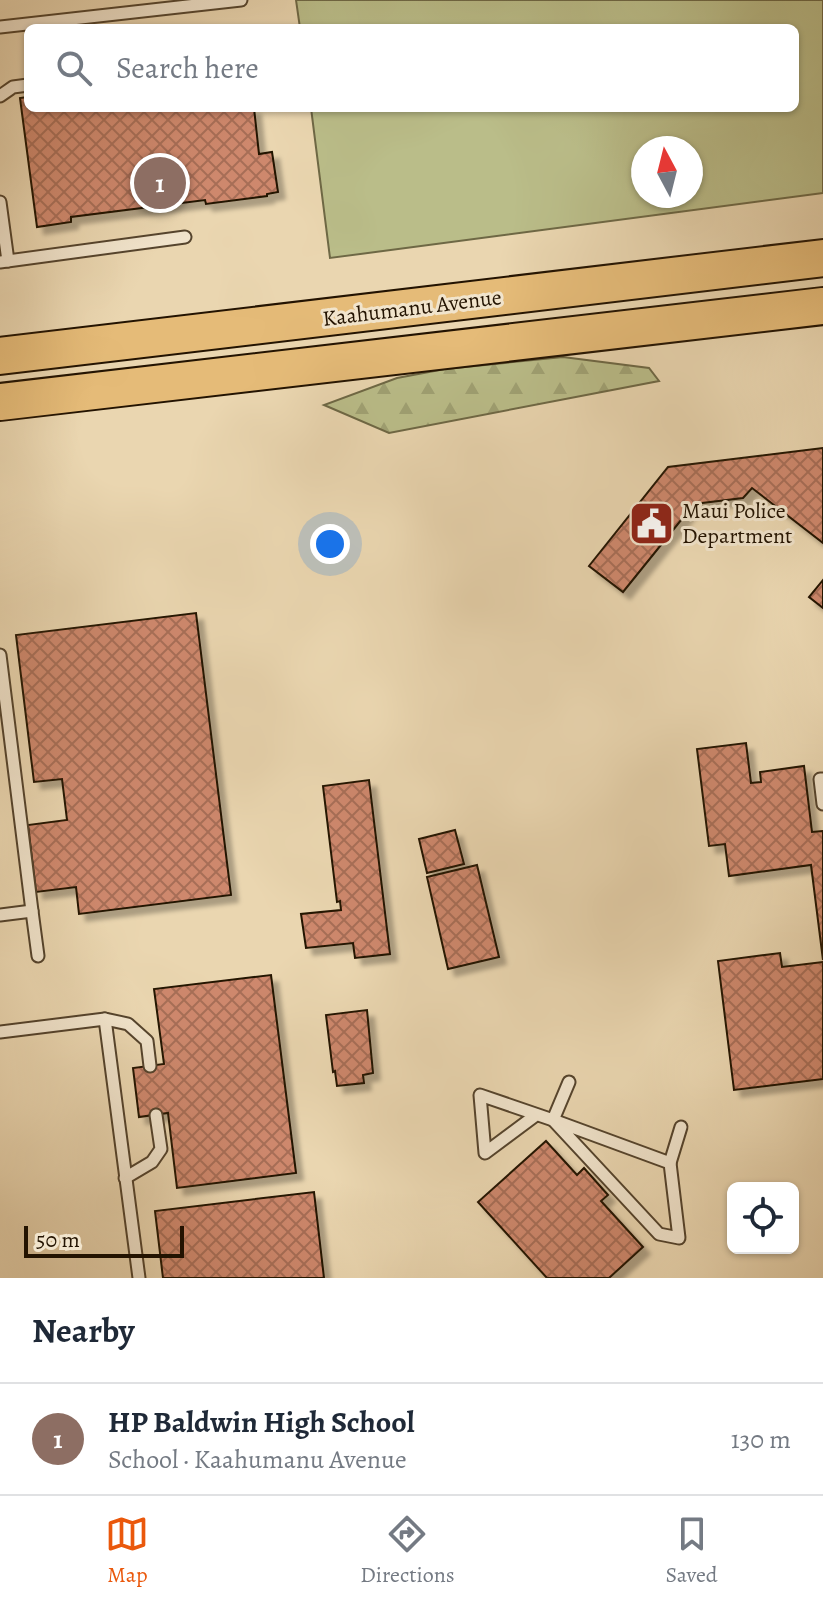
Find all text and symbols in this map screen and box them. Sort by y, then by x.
search box [24,24,799,112]
icon: search [52,46,96,90]
text: Search here [116,48,259,88]
north arrow [631,136,703,208]
pin: 1 [134,153,186,213]
street label: Kaahumanu Avenue [321,282,503,334]
place label: Maui Police Department [682,496,792,551]
public building icon: Maui Police Department [627,499,675,547]
your location [310,524,350,564]
map controls [727,1182,799,1254]
button: locate [727,1182,799,1254]
scale bar [24,1222,184,1258]
text: 50 m [36,1225,80,1255]
text: Nearby [32,1307,135,1354]
text: HP Baldwin High School [108,1402,415,1442]
text: 1 [53,1422,63,1457]
text: 130 m [731,1422,791,1457]
text: School · Kaahumanu Avenue [108,1442,407,1477]
tab: Map [105,1512,149,1590]
tab: Directions [360,1512,455,1590]
tab: Saved [665,1512,718,1590]

